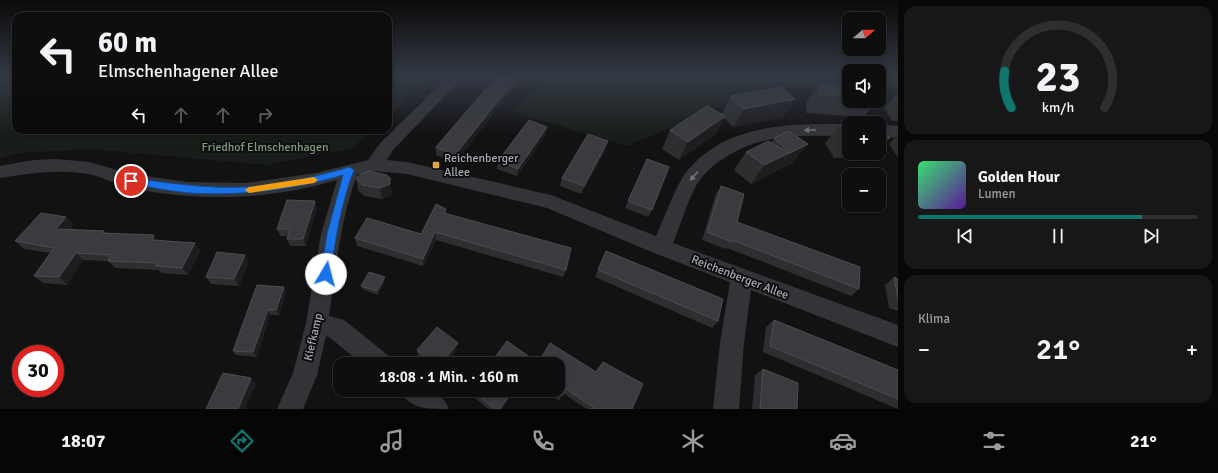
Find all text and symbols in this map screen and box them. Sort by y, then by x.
north arrow [842,12,886,56]
map controls [842,12,886,212]
text: 60 m [98,26,157,60]
icon: left [32,28,84,80]
text: 23 [1036,52,1080,103]
text: Elmschenhagener Allee [98,60,279,82]
button: sound [842,64,886,108]
text: km/h [1042,99,1074,116]
icon: left [128,104,150,126]
icon: ahead [170,104,192,126]
icon: ahead [212,104,234,126]
icon: right [254,104,276,126]
button: + [842,116,886,160]
one-way arrow [803,127,816,133]
park label: Friedhof Elmschenhagen [202,140,328,155]
place label: Reichenberger Allee [444,151,519,180]
marker: Reichenberger Allee [431,160,441,170]
pin [114,164,148,198]
button: − [842,168,886,212]
text: Golden Hour [978,168,1060,186]
icon: arrive [120,170,142,192]
one-way arrow [689,171,698,181]
text: Lumen [978,186,1016,202]
icon: previous [954,225,976,247]
icon: pause [1047,225,1069,247]
icon: next [1140,225,1162,247]
street label: Reichenberger Allee [689,252,791,303]
position arrow [305,253,347,295]
text: Klima [918,311,950,327]
street label: Kiefkamp [301,312,326,362]
text: 21° [1036,331,1080,368]
text: − [918,336,930,363]
text: + [1186,336,1198,363]
speed limit sign: 30 [12,345,64,397]
text: 18:08 · 1 Min. · 160 m [379,368,519,386]
icon: directions [228,427,256,455]
icon: music [378,427,406,455]
icon: phone [529,427,557,455]
icon: climate [679,427,707,455]
icon: car [829,427,857,455]
icon: filters [980,427,1008,455]
text: 18:07 [61,430,105,452]
text: 21° [1130,430,1157,452]

